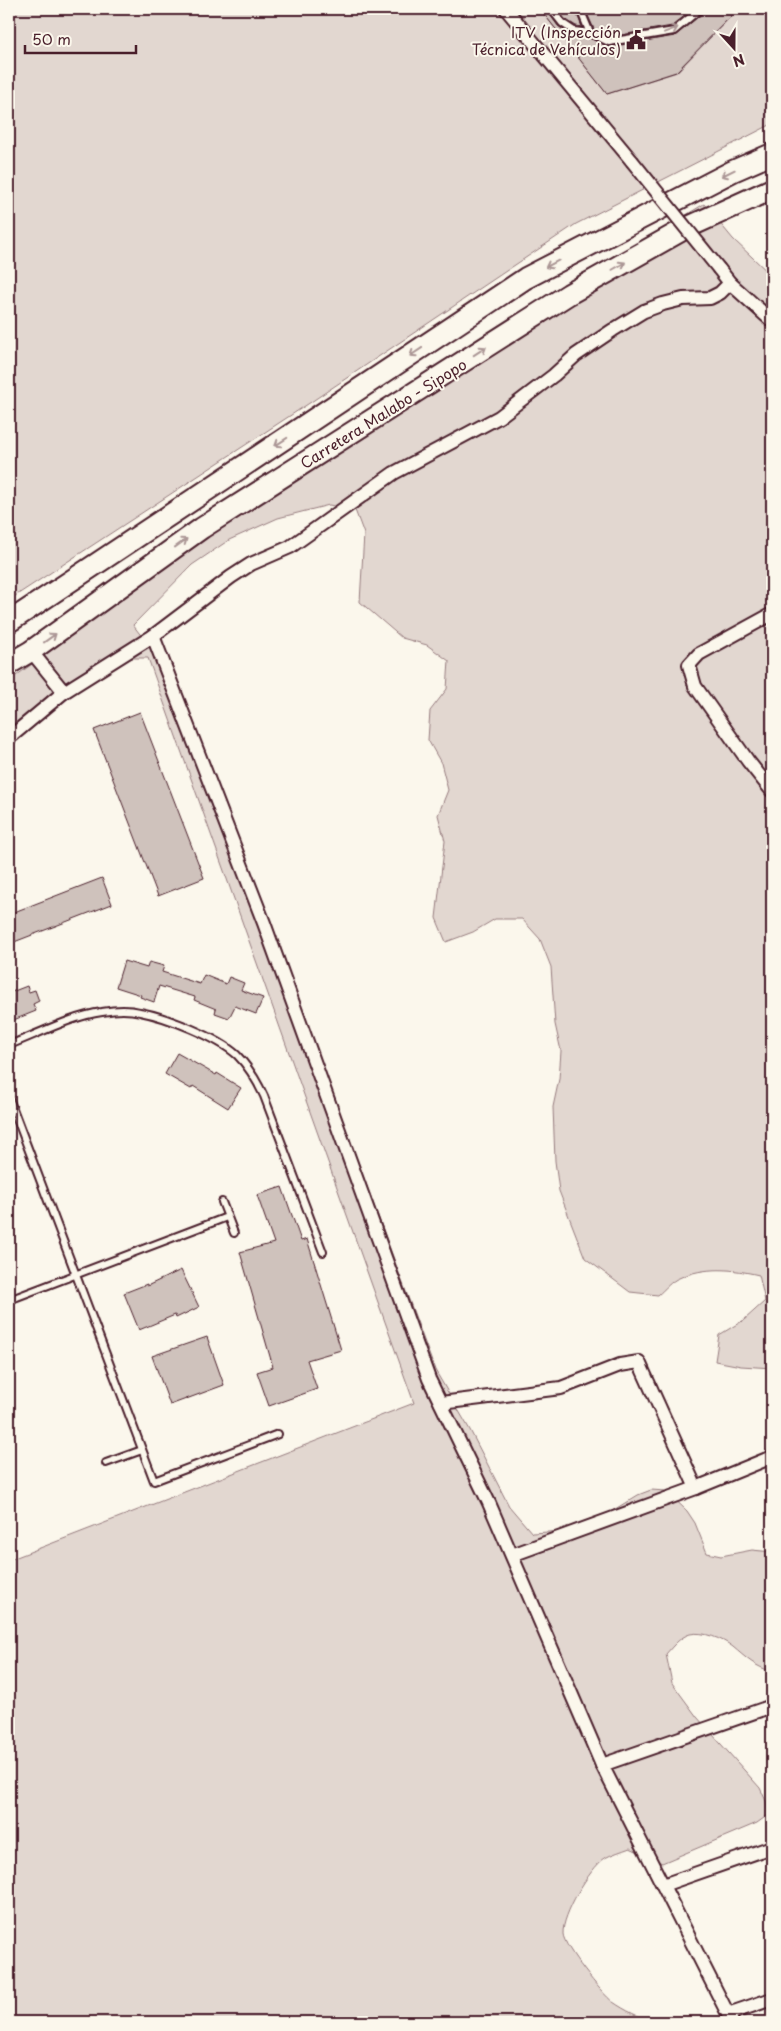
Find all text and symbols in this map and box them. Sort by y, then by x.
place label: ITV (Inspección Técnica de Vehículos) [472,20,621,60]
scale bar [25,22,136,54]
north arrow [708,22,758,72]
one-way arrow [663,25,678,34]
text: 50 m [32,27,71,50]
public building icon: ITV (Inspección Técnica de Vehículos) [625,29,647,51]
text: N [730,49,748,72]
one-way arrow [721,169,736,179]
one-way arrow [545,259,560,269]
one-way arrow [611,261,625,271]
one-way arrow [473,346,487,356]
one-way arrow [409,347,423,357]
street label: Carretera Malabo - Sipopo [295,352,471,474]
one-way arrow [274,437,288,447]
one-way arrow [174,537,187,548]
one-way arrow [42,633,56,643]

